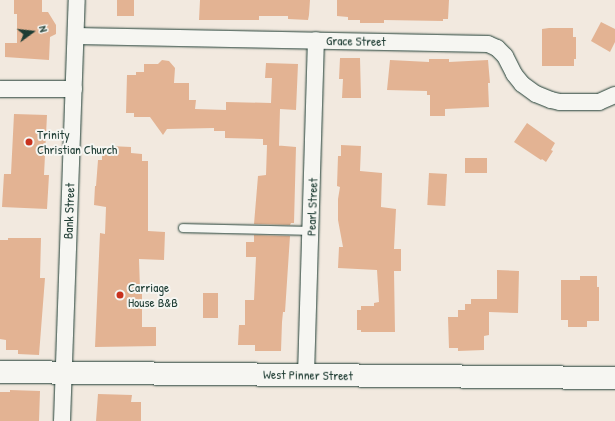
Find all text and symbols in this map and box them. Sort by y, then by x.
north arrow [12,12,52,52]
text: N [36,24,51,34]
street label: Grace Street [326,33,386,49]
place label: Trinity Christian Church [37,127,117,158]
marker: Trinity Christian Church [24,137,34,147]
street label: Pearl Street [303,178,321,236]
street label: Bank Street [60,183,78,239]
place label: Carriage House B&B [128,280,178,311]
marker: Carriage House B&B [115,290,125,300]
street label: West Pinner Street [263,366,353,384]

